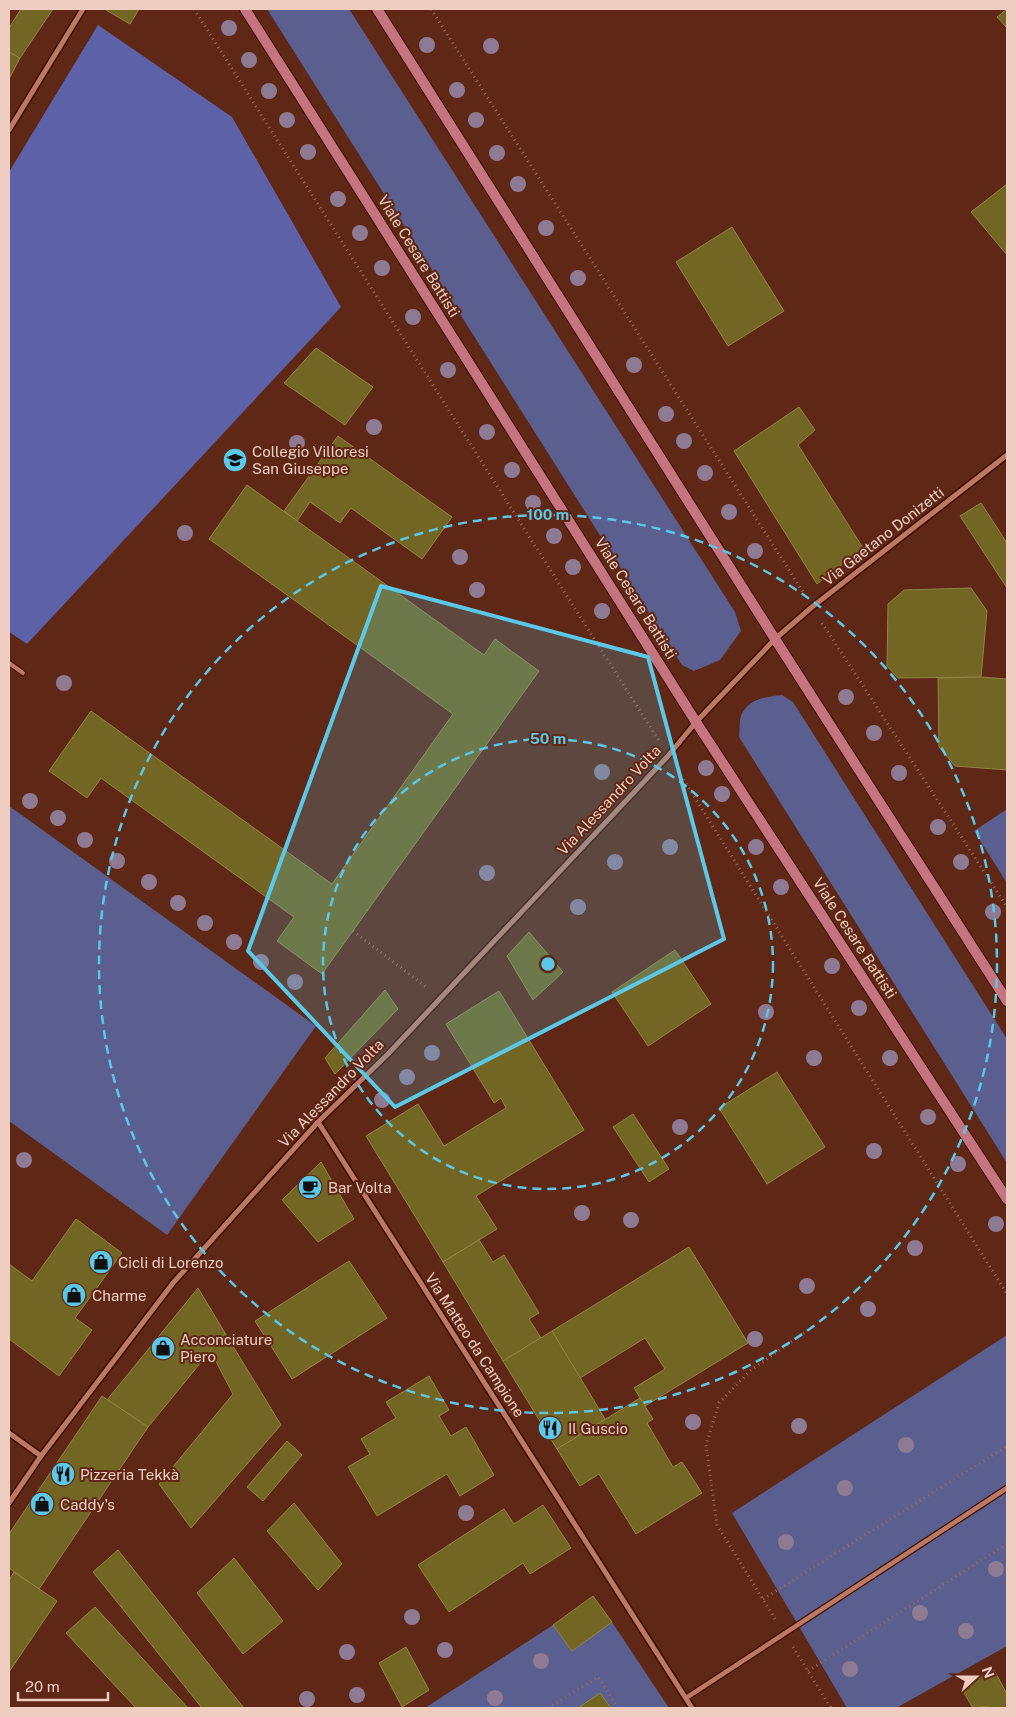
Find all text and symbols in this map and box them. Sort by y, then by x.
street label: Viale Cesare Battisti [375,192,463,320]
place label: Collegio Villoresi San Giuseppe [252,443,369,477]
school or university icon: Collegio Villoresi San Giuseppe [222,447,248,473]
street label: Via Gaetano Donizetti [819,483,947,589]
text: 100 m [527,506,569,523]
street label: Viale Cesare Battisti [592,534,680,662]
text: 50 m [530,730,566,747]
street label: Via Alessandro Volta [554,742,664,858]
street label: Viale Cesare Battisti [810,874,900,1002]
centre of rings [539,955,557,973]
street label: Via Alessandro Volta [275,1035,387,1151]
cafe icon: Bar Volta [297,1174,323,1200]
place label: Bar Volta [328,1179,391,1196]
shop icon: Cicli di Lorenzo [88,1249,114,1275]
place label: Cicli di Lorenzo [118,1254,224,1271]
street label: Via Matteo da Campione [422,1270,528,1420]
shop icon: Charme [61,1282,87,1308]
place label: Charme [92,1287,147,1304]
place label: Acconciature Piero [180,1331,272,1365]
shop icon: Acconciature Piero [150,1335,176,1361]
restaurant icon: Il Guscio [537,1415,563,1441]
place label: Il Guscio [568,1420,628,1437]
restaurant icon: Pizzeria Tekkà [50,1461,76,1487]
place label: Pizzeria Tekkà [80,1466,179,1483]
shop icon: Caddy's [29,1491,55,1517]
place label: Caddy's [60,1496,115,1513]
north arrow [951,1652,1001,1702]
text: N [979,1664,998,1680]
scale bar [18,1670,108,1702]
text: 20 m [25,1678,60,1695]

